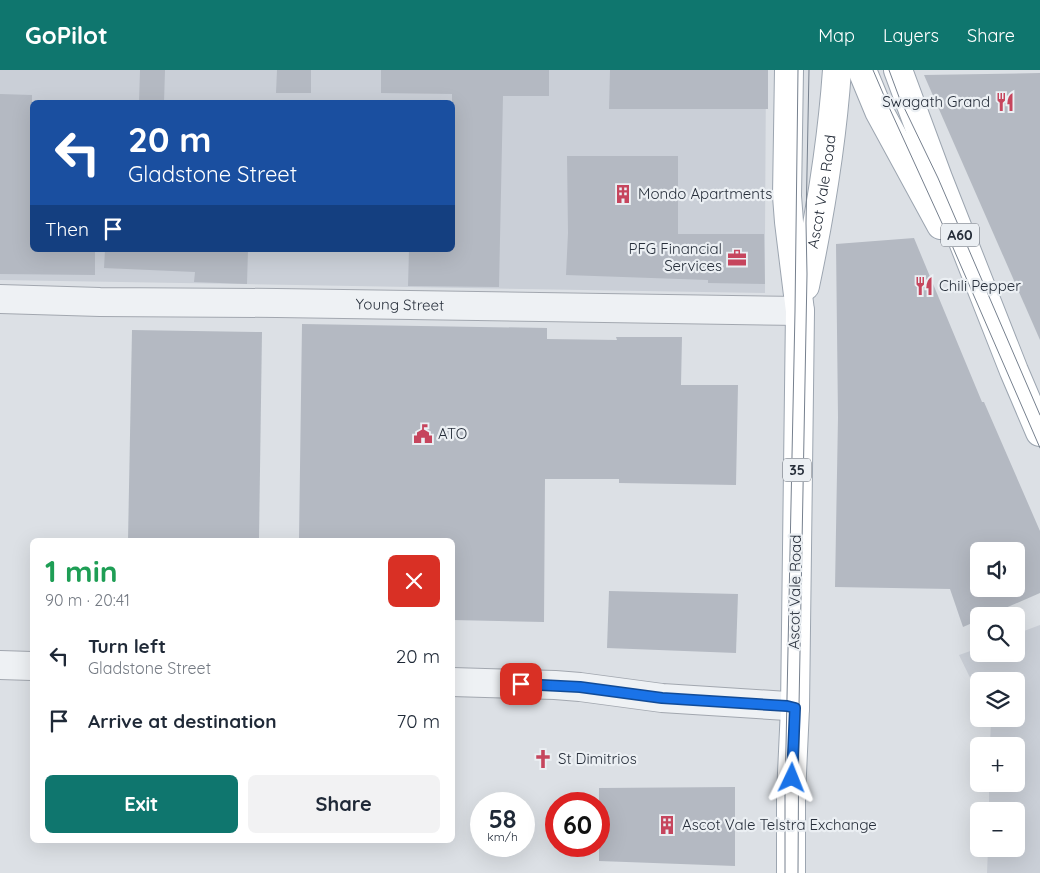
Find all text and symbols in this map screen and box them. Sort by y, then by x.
text: GoPilot [25,20,108,50]
text: Map [818,24,855,47]
text: Layers [883,24,939,47]
text: Share [967,24,1015,47]
restaurant icon: Swagath Grand [994,91,1016,113]
place label: Swagath Grand [882,92,990,111]
text: 20 m [128,117,211,161]
icon: left [45,120,110,185]
street label: Ascot Vale Road [803,134,840,250]
text: Gladstone Street [128,160,297,188]
building icon: Mondo Apartments [612,183,634,205]
place label: Mondo Apartments [638,184,772,203]
icon: arrive [99,215,127,243]
text: Then [45,217,89,241]
road number: A60 [941,224,979,246]
place label: PFG Financial Services [629,239,722,275]
office icon: PFG Financial Services [726,247,748,269]
restaurant icon: Chili Pepper [913,275,935,297]
place label: Chili Pepper [939,276,1021,295]
street label: Young Street [356,294,444,315]
public building icon: ATO [412,423,434,445]
place label: ATO [438,424,467,443]
road number: 35 [783,458,811,482]
street label: Ascot Vale Road [784,534,805,650]
map controls [970,542,1025,857]
button: sound [970,542,1025,597]
text: 1 min [45,552,118,590]
button: close [388,555,440,607]
text: 90 m · 20:41 [45,590,130,610]
button: search [970,607,1025,662]
text: Turn left [88,634,166,658]
icon: left [45,642,73,670]
text: 20 m [396,644,440,668]
text: Gladstone Street [88,658,211,678]
pin [500,663,542,705]
icon: arrive [507,670,535,698]
button: layers [970,672,1025,727]
icon: arrive [45,707,73,735]
text: Arrive at destination [88,709,277,733]
text: 70 m [396,709,440,733]
button: + [970,737,1025,792]
church icon: St Dimitrios [532,748,554,770]
place label: St Dimitrios [558,749,637,768]
position arrow [765,751,817,803]
button: Exit [45,775,238,833]
button: Share [248,775,440,833]
speed limit sign: 60 [545,792,610,857]
button: − [970,802,1025,857]
text: 58 [488,803,517,834]
building icon: Ascot Vale Telstra Exchange [656,814,678,836]
place label: Ascot Vale Telstra Exchange [682,815,877,834]
text: km/h [487,829,518,844]

